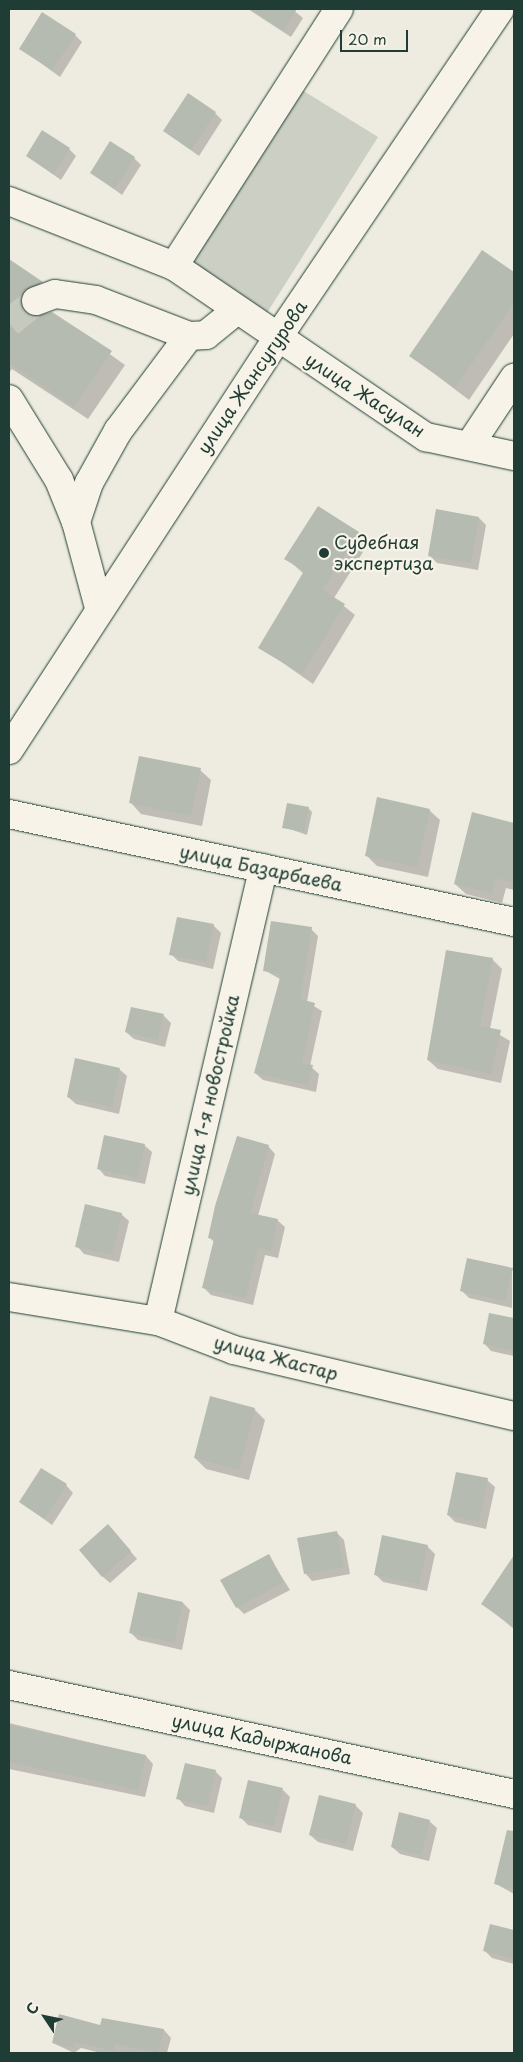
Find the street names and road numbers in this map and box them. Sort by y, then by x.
street label: улица Жансугурова [192,296,312,458]
street label: улица Жасулан [301,348,429,442]
street label: улица Базарбаева [178,840,344,896]
street label: улица 1-я новостройка [176,992,244,1198]
street label: улица Жастар [211,1331,341,1385]
street label: улица Кадыржанова [170,1709,354,1769]

